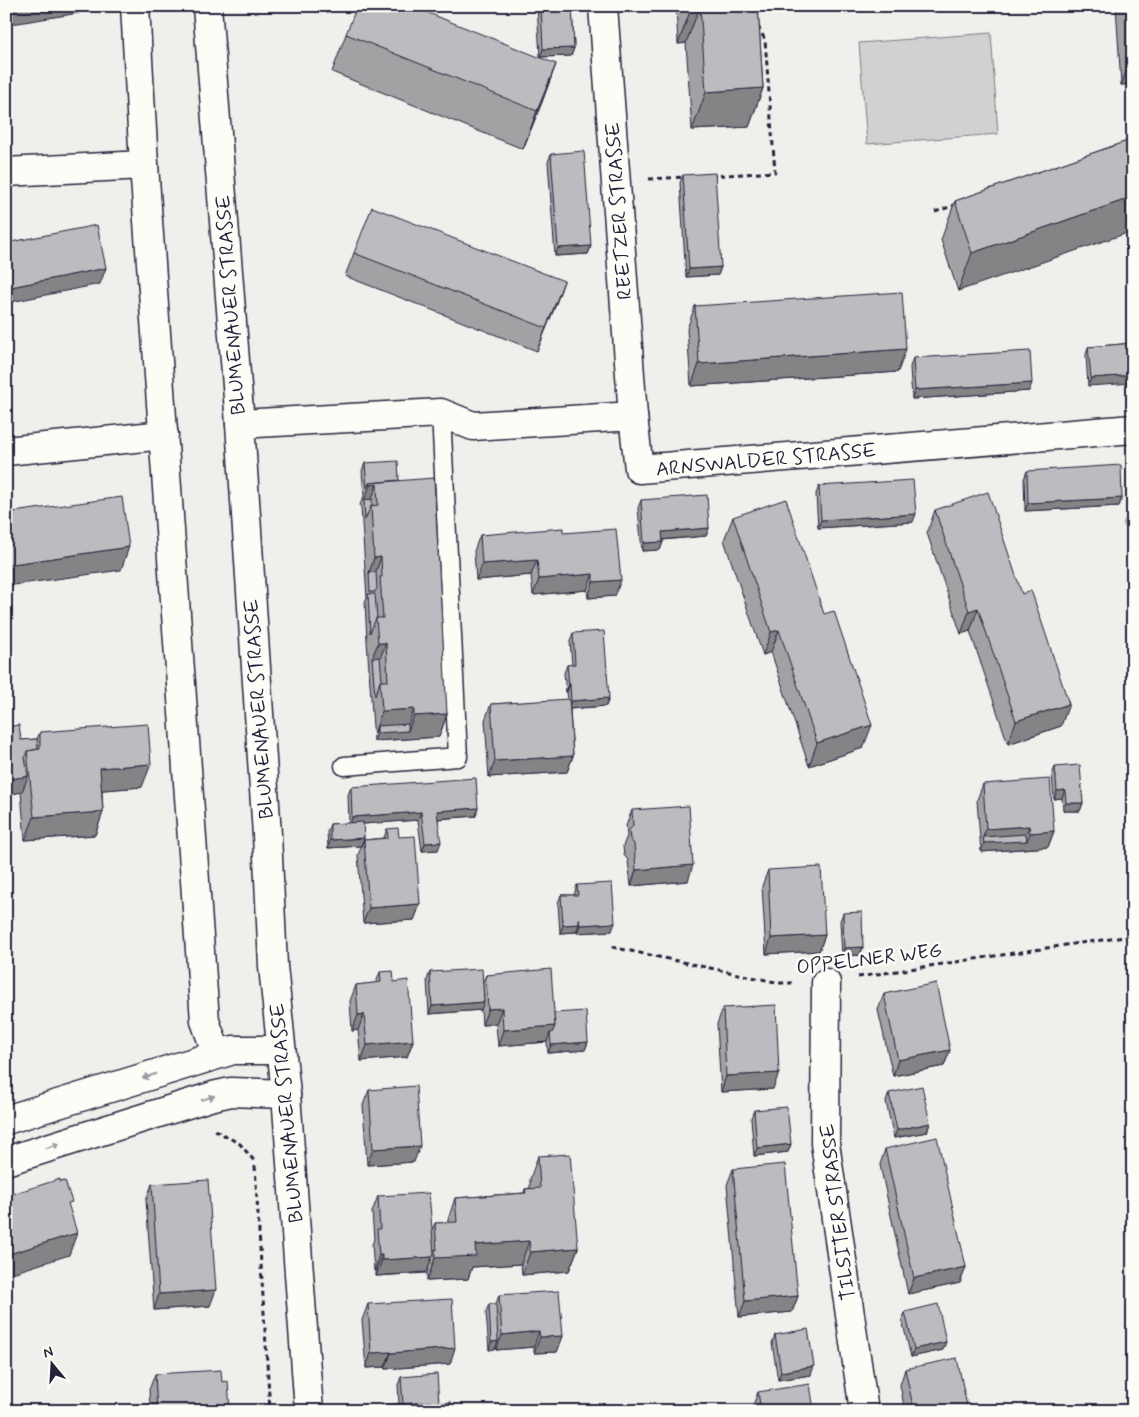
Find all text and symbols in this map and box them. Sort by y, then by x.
street label: REETZER STRASSE [600,121,639,301]
street label: BLUMENAUER STRASSE [210,194,253,416]
street label: ARNSWALDER STRASSE [655,437,877,484]
street label: BLUMENAUER STRASSE [238,598,281,820]
street label: OPPELNER WEG [795,937,943,982]
street label: BLUMENAUER STRASSE [264,1002,311,1224]
one-way arrow [141,1072,156,1080]
one-way arrow [200,1093,215,1101]
street label: TILSITER STRASSE [814,1122,863,1302]
one-way arrow [45,1142,60,1150]
north arrow [28,1340,78,1390]
text: N [41,1343,56,1363]

